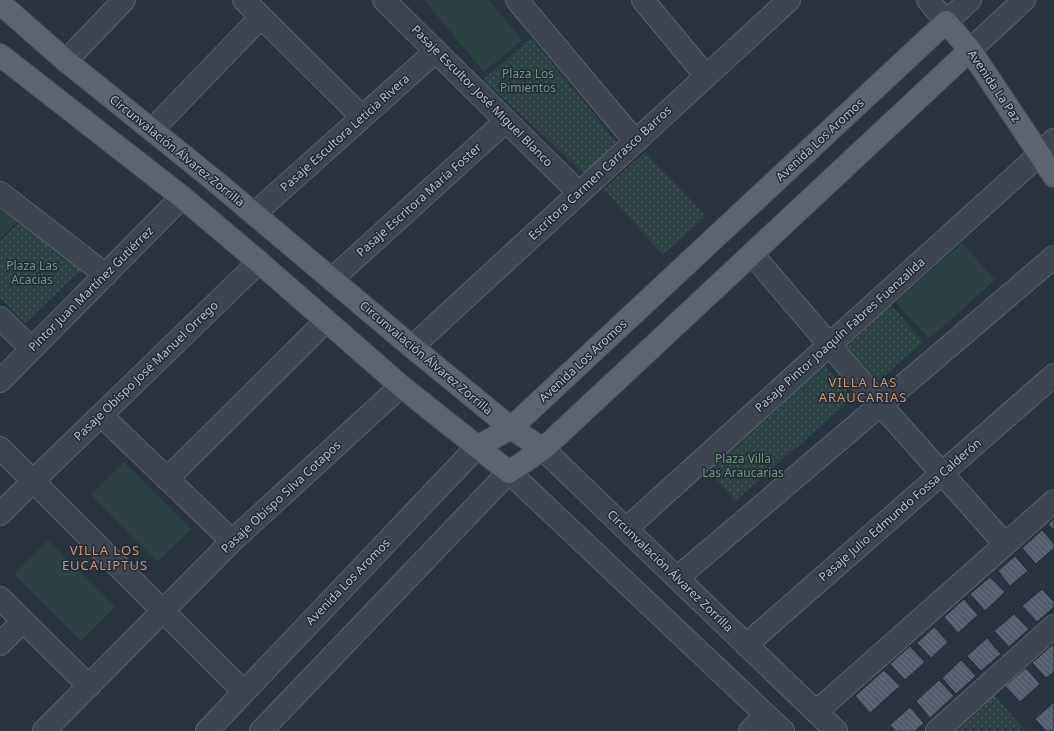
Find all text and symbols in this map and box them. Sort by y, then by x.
street label: Pasaje Escultor José Miguel Blanco [408,21,557,170]
street label: Avenida La Paz [964,46,1025,126]
park label: Plaza Los Pimientos [500,65,556,96]
street label: Pasaje Escultora Leticia Rivera [276,70,413,195]
street label: Circunvalación Álvarez Zorrilla [106,91,248,210]
street label: Avenida Los Aromos [772,94,868,185]
street label: Escritora Carmen Carrasco Barros [524,101,675,244]
street label: Pasaje Escritora María Foster [353,139,485,260]
street label: Pintor Juan Martínez Gutiérrez [24,222,157,355]
street label: Pasaje Pintor Joaquín Fabres Fuenzalida [751,253,929,416]
park label: Plaza Las Acacias [6,257,58,288]
street label: Pasaje Obispo José Manuel Orrego [70,297,222,444]
street label: Circunvalación Álvarez Zorrilla [356,297,497,418]
street label: Avenida Los Aromos [535,315,631,406]
district label: VILLA LAS ARAUCARIAS [819,373,907,406]
street label: Pasaje Julio Edmundo Fossa Calderón [815,434,985,585]
street label: Pasaje Obispo Silva Cotapos [217,436,344,557]
park label: Plaza Villa Las Araucarias [702,450,784,481]
street label: Circunvalación Álvarez Zorrilla [604,506,737,635]
street label: Avenida Los Aromos [302,534,394,629]
district label: VILLA LOS EUCALIPTUS [62,541,148,574]

